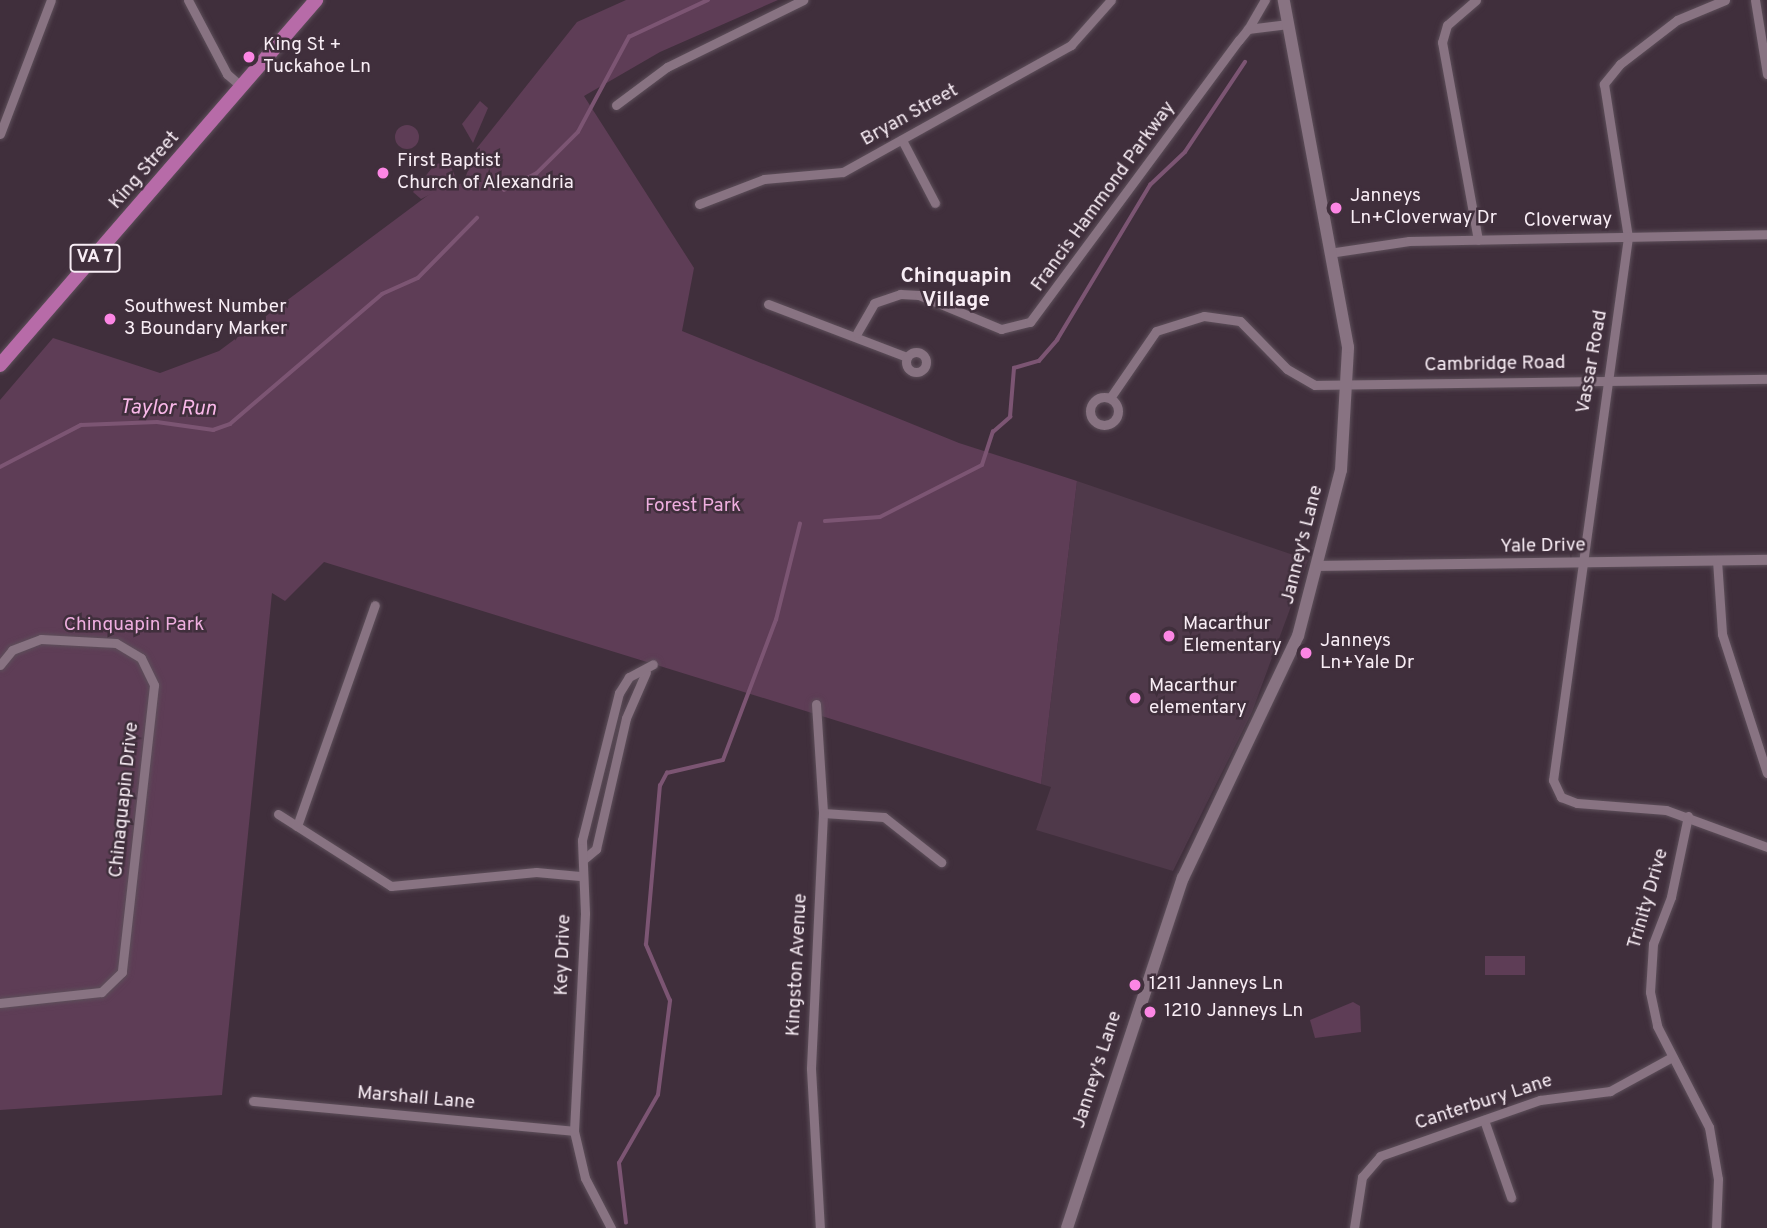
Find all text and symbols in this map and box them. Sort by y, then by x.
place label: King St + Tuckahoe Ln [263,35,371,79]
marker: King St + Tuckahoe Ln [241,49,257,65]
street label: Bryan Street [857,80,963,152]
street label: Francis Hammond Parkway [1027,97,1181,297]
street label: King Street [105,127,185,215]
place label: First Baptist Church of Alexandria [397,151,575,195]
marker: First Baptist Church of Alexandria [375,165,391,181]
place label: Janneys Ln+Cloverway Dr [1350,186,1497,230]
marker: Janneys Ln+Cloverway Dr [1328,200,1344,216]
street label: Cloverway [1523,209,1613,233]
road number: VA 7 [69,244,121,272]
district label: Chinquapin Village [900,264,1012,314]
place label: Southwest Number 3 Boundary Marker [124,297,288,341]
street label: Vassar Road [1573,308,1613,416]
marker: Southwest Number 3 Boundary Marker [102,311,118,327]
street label: Cambridge Road [1424,352,1566,378]
water label: Taylor Run [119,396,217,422]
street label: Janney's Lane [1277,483,1329,607]
park label: Forest Park [645,496,741,518]
street label: Yale Drive [1500,535,1586,559]
place label: Macarthur Elementary [1183,614,1282,658]
park label: Chinquapin Park [64,615,204,637]
marker: Macarthur Elementary [1161,628,1177,644]
place label: Janneys Ln+Yale Dr [1320,631,1415,675]
marker: Janneys Ln+Yale Dr [1298,645,1314,661]
place label: Macarthur elementary [1149,676,1247,720]
marker: Macarthur elementary [1127,690,1143,706]
street label: Chinaquapin Drive [105,721,145,879]
street label: Trinity Drive [1624,846,1674,952]
street label: Kingston Avenue [783,893,813,1037]
street label: Key Drive [551,914,577,996]
place label: 1211 Janneys Ln [1149,974,1283,996]
marker: 1211 Janneys Ln [1127,977,1143,993]
place label: 1210 Janneys Ln [1164,1001,1303,1023]
marker: 1210 Janneys Ln [1142,1004,1158,1020]
street label: Janney's Lane [1068,1008,1128,1132]
street label: Canterbury Lane [1412,1070,1556,1136]
street label: Marshall Lane [356,1082,476,1116]

